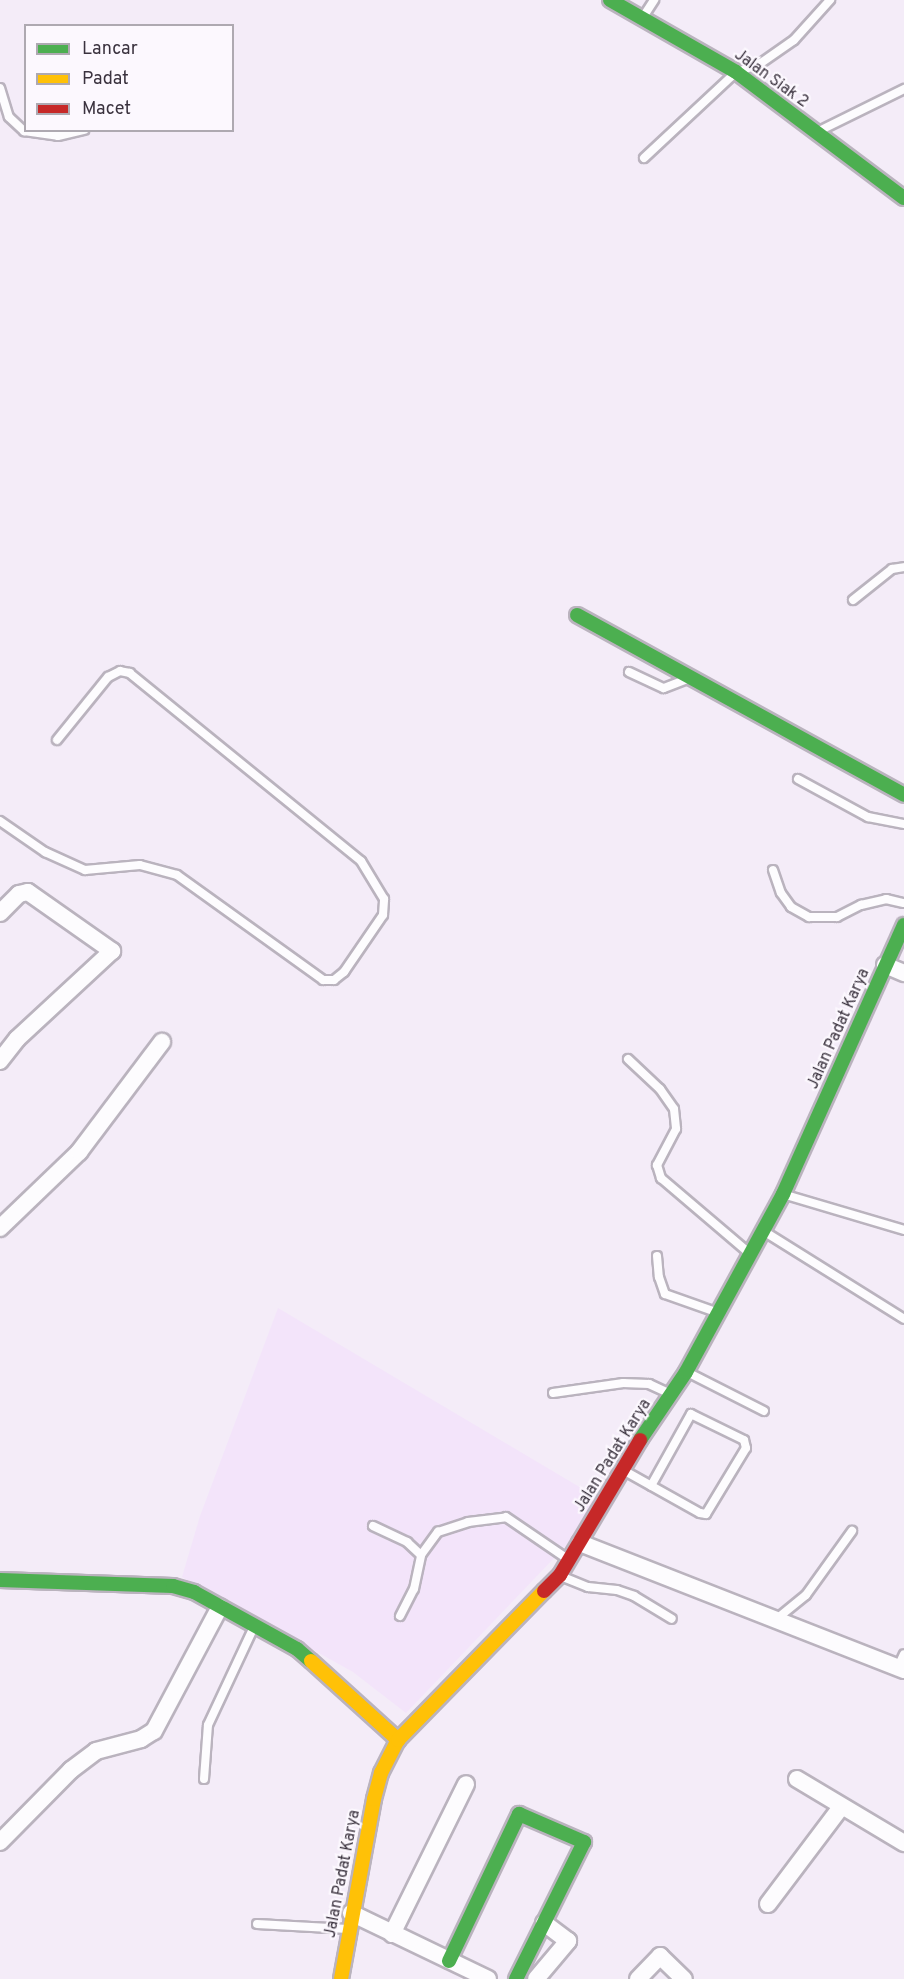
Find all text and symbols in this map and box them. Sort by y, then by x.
legend [24,24,234,132]
text: Lancar [82,38,138,61]
street label: Jalan Siak 2 [730,46,812,112]
text: Padat [82,68,129,91]
text: Macet [82,98,131,121]
street label: Jalan Padat Karya [804,966,874,1092]
street label: Jalan Padat Karya [570,1396,656,1516]
street label: Jalan Padat Karya [321,1808,365,1940]

